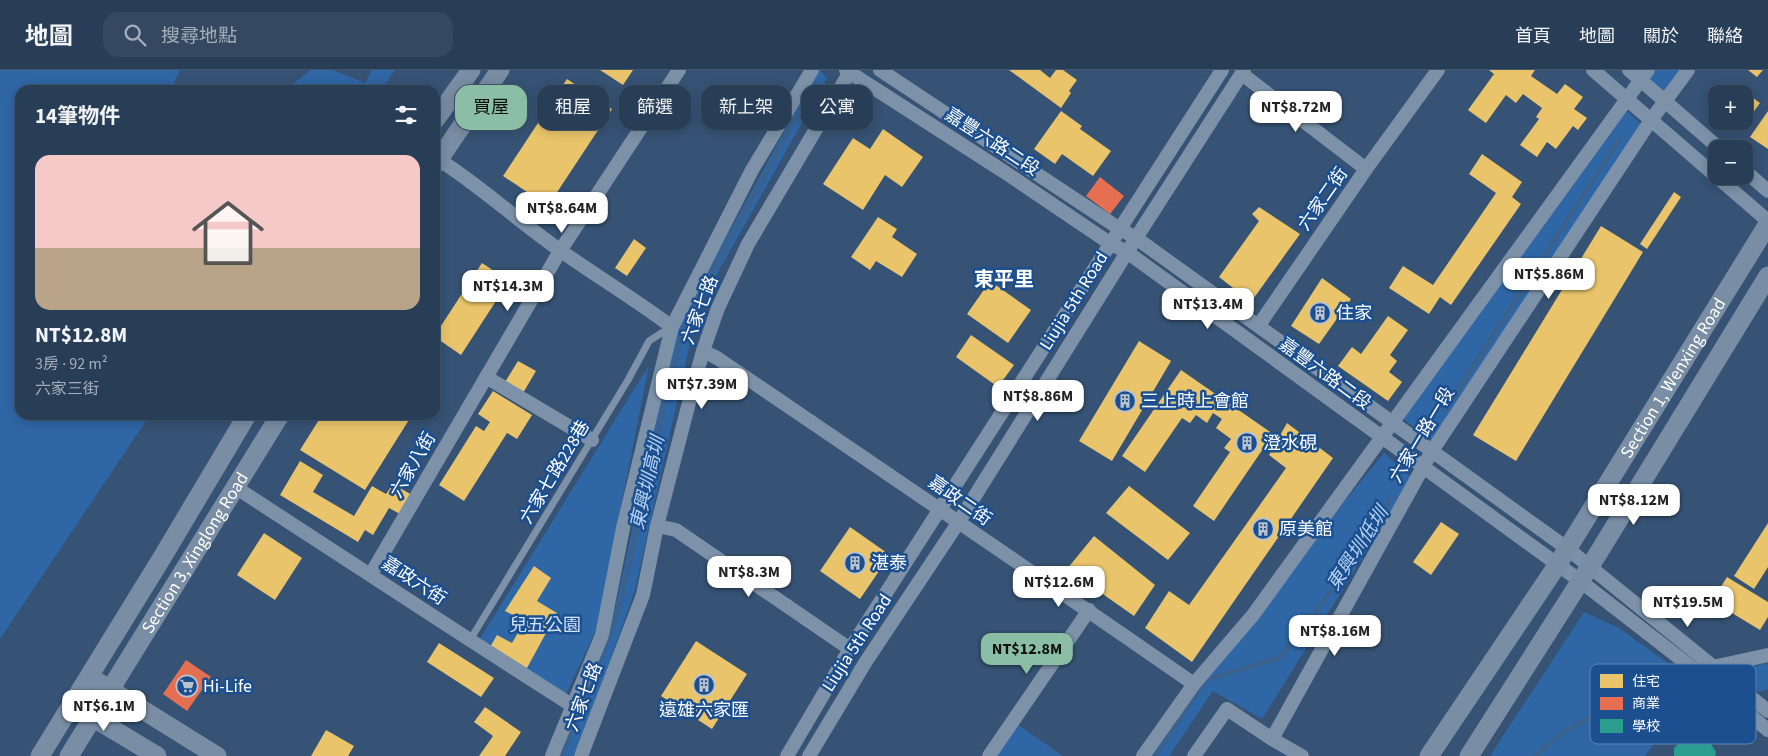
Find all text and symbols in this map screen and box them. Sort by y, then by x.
search box [103,12,453,57]
text: 地圖 [25,19,73,54]
icon: search [121,21,149,49]
text: 搜尋地點 [161,23,237,50]
text: 首頁 [1515,24,1551,49]
text: 地圖 [1579,24,1615,49]
text: 關於 [1643,24,1679,49]
text: 聯絡 [1707,24,1743,49]
chip: 買屋 [455,85,527,130]
chip: 租屋 [537,85,609,130]
chip: 篩選 [619,85,691,130]
chip: 新上架 [701,85,791,130]
chip: 公寓 [801,85,873,130]
map controls [1708,85,1753,185]
button: + [1708,85,1753,130]
pin: NT$8.72M [1244,90,1348,133]
text: NT$8.72M [1261,96,1331,118]
text: 14筆物件 [35,101,120,131]
icon: filters [392,101,420,129]
street label: 嘉豐六路二段 [940,102,1044,182]
button: − [1708,140,1753,185]
street label: 六家二街 [1292,162,1354,236]
icon: home [183,188,273,278]
pin: NT$8.64M [510,191,614,234]
text: NT$8.64M [527,197,597,219]
street label: Liujia 5th Road [1034,247,1114,355]
pin: NT$5.86M [1497,258,1601,300]
text: NT$5.86M [1514,263,1584,285]
district label: 東平里 [974,266,1034,294]
pin: NT$14.3M [456,270,560,312]
street label: 六家七路 [675,272,725,348]
text: NT$14.3M [473,275,543,297]
pin: NT$13.4M [1156,288,1260,330]
text: NT$13.4M [1173,293,1243,315]
street label: Section 1, Wenxing Road [1614,293,1732,463]
building icon: 住家 [1308,301,1332,325]
place label: 住家 [1336,301,1372,326]
text: NT$12.8M [35,320,127,350]
street label: 嘉豐六路二段 [1274,332,1376,416]
text: 3房 · 92 m² [35,353,108,375]
pin: NT$7.39M [650,368,754,410]
text: NT$7.39M [667,373,737,395]
text: 六家三街 [35,378,99,400]
pin: NT$8.86M [986,380,1090,422]
street label: 六家一路一段 [1383,382,1461,488]
text: NT$8.86M [1003,385,1073,407]
building icon: 三上時上會館 [1113,389,1137,413]
place label: 三上時上會館 [1141,389,1249,414]
street label: 六家七路228巷 [514,415,596,529]
street label: 六家八街 [384,428,442,502]
water label: 東興圳高圳 [624,431,673,532]
building icon: 澄水硯 [1235,431,1259,455]
place label: 澄水硯 [1263,431,1317,456]
street label: Section 3, Xinglong Road [135,467,254,638]
street label: 嘉政二街 [923,470,997,532]
pin: NT$8.12M [1582,484,1686,526]
text: NT$8.12M [1599,489,1669,511]
water label: 東興圳低圳 [1321,499,1397,596]
building icon: 原美館 [1251,517,1275,541]
place label: 原美館 [1279,517,1333,542]
street label: 嘉政六街 [377,551,451,611]
building icon: 湛泰 [843,551,867,575]
place label: 湛泰 [871,551,907,576]
pin: NT$8.3M [703,556,795,598]
text: NT$8.3M [718,561,780,583]
pin: NT$12.6M [1007,566,1111,608]
text: NT$12.6M [1024,571,1094,593]
pin: NT$19.5M [1636,586,1740,628]
street label: Liujia 5th Road [816,589,898,697]
text: NT$19.5M [1653,591,1723,613]
park label: 兒五公園 [509,613,581,638]
pin: NT$8.16M [1283,614,1387,657]
text: NT$8.16M [1300,620,1370,642]
pin: NT$12.8M [975,632,1079,675]
text: NT$12.8M [992,638,1062,660]
street label: 六家七路 [559,659,609,735]
legend [1590,664,1756,744]
text: 住宅 [1632,672,1660,692]
building icon: 遠雄六家匯 [692,673,716,697]
supermarket icon: Hi-Life [175,674,199,698]
place label: Hi-Life [203,674,252,699]
pin: NT$6.1M [58,690,150,732]
text: 商業 [1632,694,1660,714]
text: NT$6.1M [73,695,135,717]
place label: 遠雄六家匯 [659,698,749,723]
text: 學校 [1632,717,1660,737]

